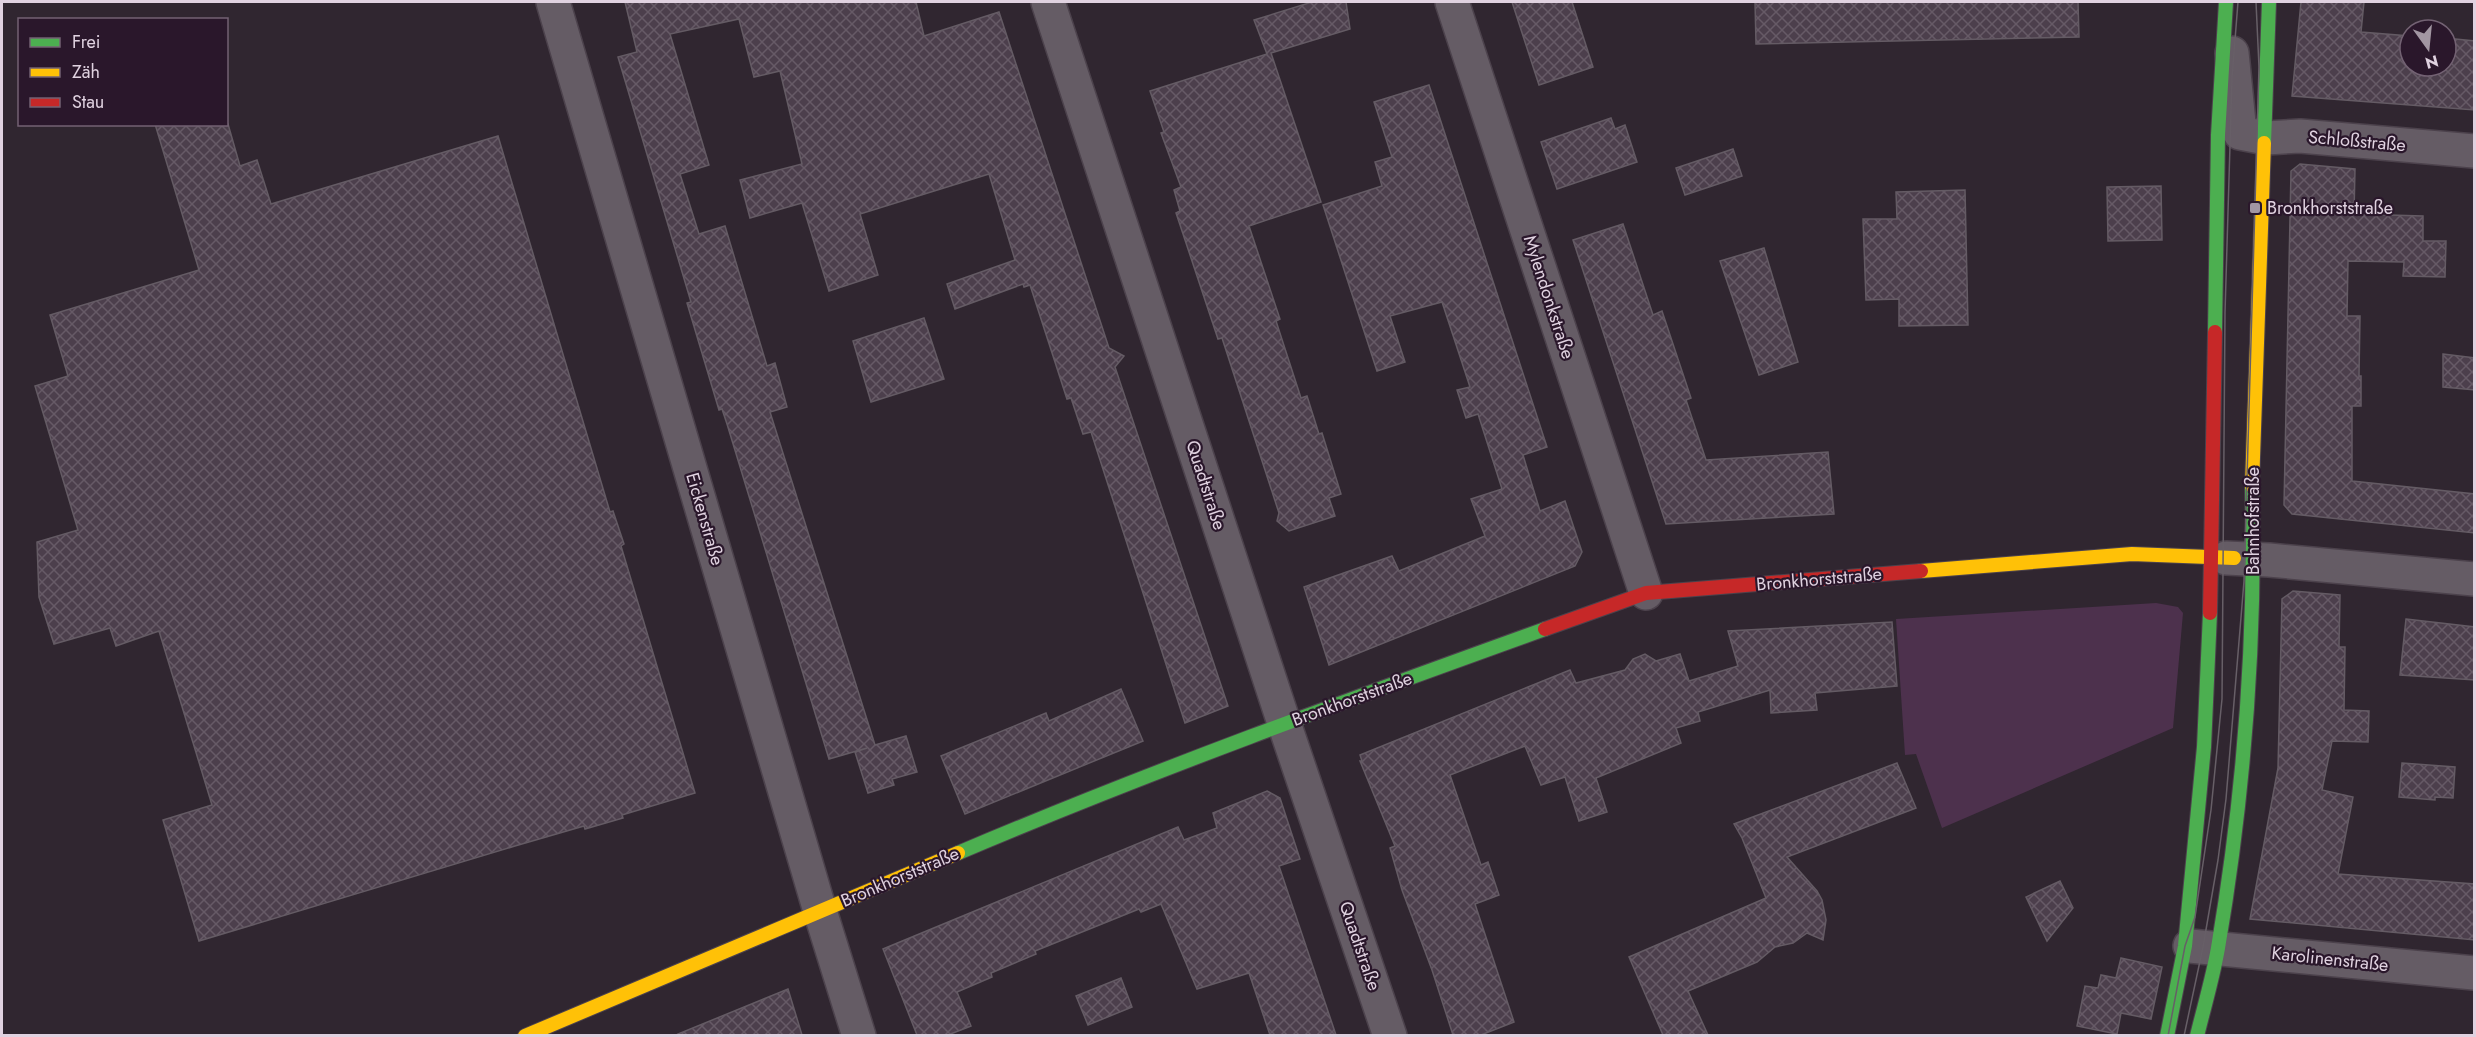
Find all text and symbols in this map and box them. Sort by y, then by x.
legend [18,18,228,126]
north arrow [2398,18,2458,78]
text: Frei [72,29,101,55]
text: N [2423,49,2441,75]
text: Zäh [72,59,100,85]
text: Stau [72,89,104,115]
street label: Schloßstraße [2307,124,2407,158]
place label: Bronkhorststraße [2267,195,2393,221]
marker: Bronkhorststraße [2248,201,2262,215]
street label: Mylendonkstraße [1517,232,1581,362]
street label: Quadtstraße [1179,437,1233,533]
street label: Bahnhofstraße [2240,467,2266,575]
street label: Eickenstraße [679,470,731,568]
street label: Bronkhorststraße [1755,561,1883,597]
street label: Bronkhorststraße [1288,665,1416,733]
street label: Bronkhorststraße [837,840,963,914]
street label: Quadtstraße [1333,898,1387,994]
street label: Karolinenstraße [2270,940,2390,978]

